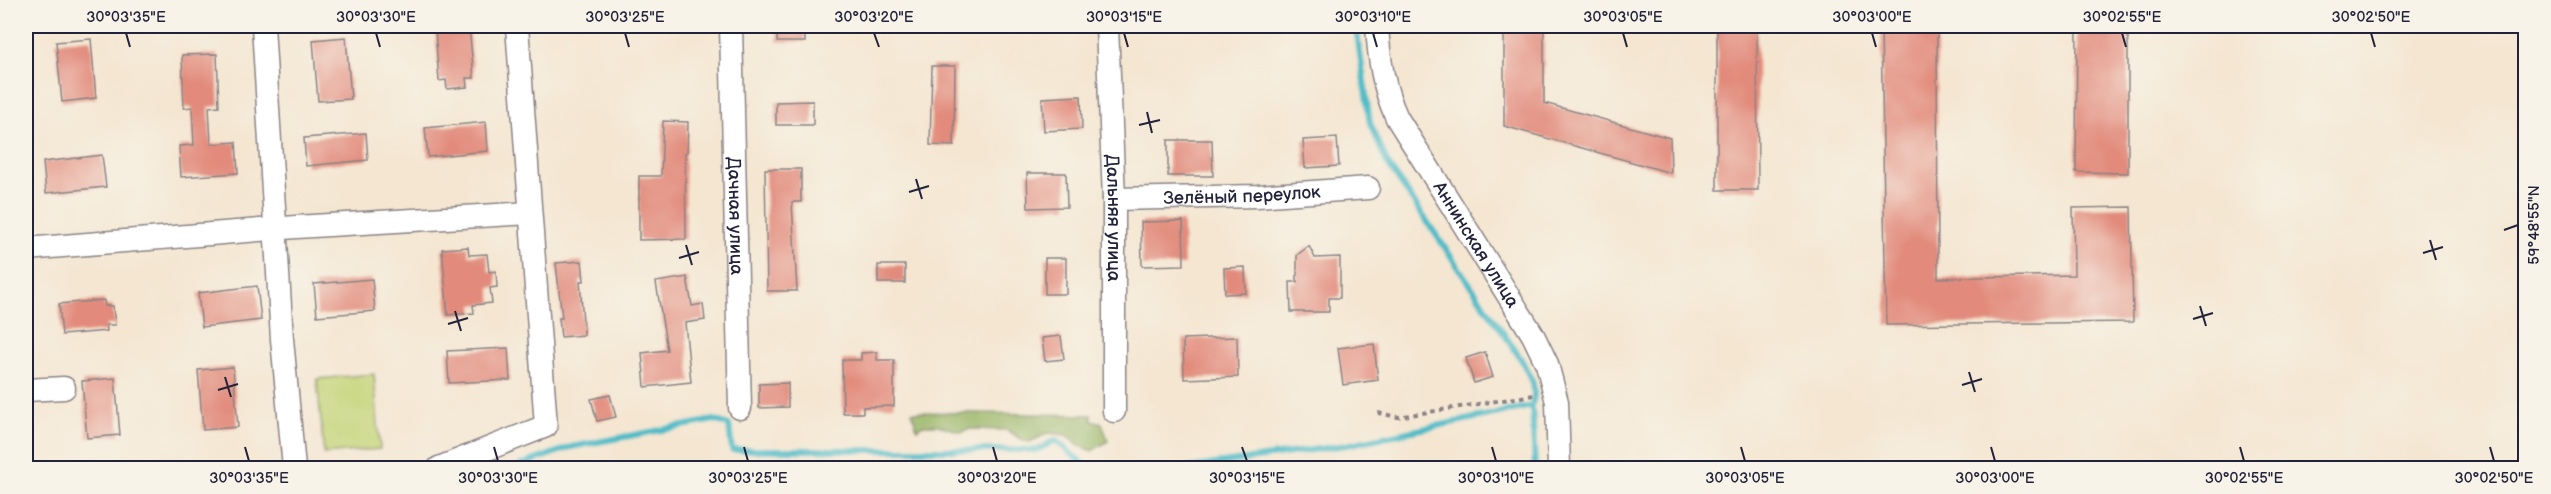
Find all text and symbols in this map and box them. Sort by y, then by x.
text: 30°03'35"E [86,8,166,27]
text: 30°03'30"E [336,8,416,27]
text: 30°03'25"E [585,8,665,27]
text: 30°03'20"E [834,8,914,27]
text: 30°03'15"E [1086,8,1162,27]
text: 30°03'10"E [1335,8,1411,27]
text: 30°03'05"E [1583,8,1663,27]
text: 30°03'00"E [1832,8,1912,27]
text: 30°02'55"E [2083,8,2161,27]
text: 30°02'50"E [2332,8,2411,27]
street label: Дальняя улица [1101,154,1124,282]
street label: Дачная улица [723,157,747,276]
street label: Аннинская улица [1428,177,1523,312]
street label: Зелёный переулок [1163,181,1322,209]
text: 59°48'55"N [2525,185,2544,265]
text: 30°03'35"E [209,469,289,488]
text: 30°03'30"E [458,469,538,488]
text: 30°03'25"E [708,469,788,488]
text: 30°03'20"E [957,469,1037,488]
text: 30°03'15"E [1209,469,1285,488]
text: 30°03'10"E [1458,469,1534,488]
text: 30°03'05"E [1705,469,1785,488]
text: 30°03'00"E [1955,469,2035,488]
text: 30°02'55"E [2205,469,2283,488]
text: 30°02'50"E [2455,469,2534,488]

